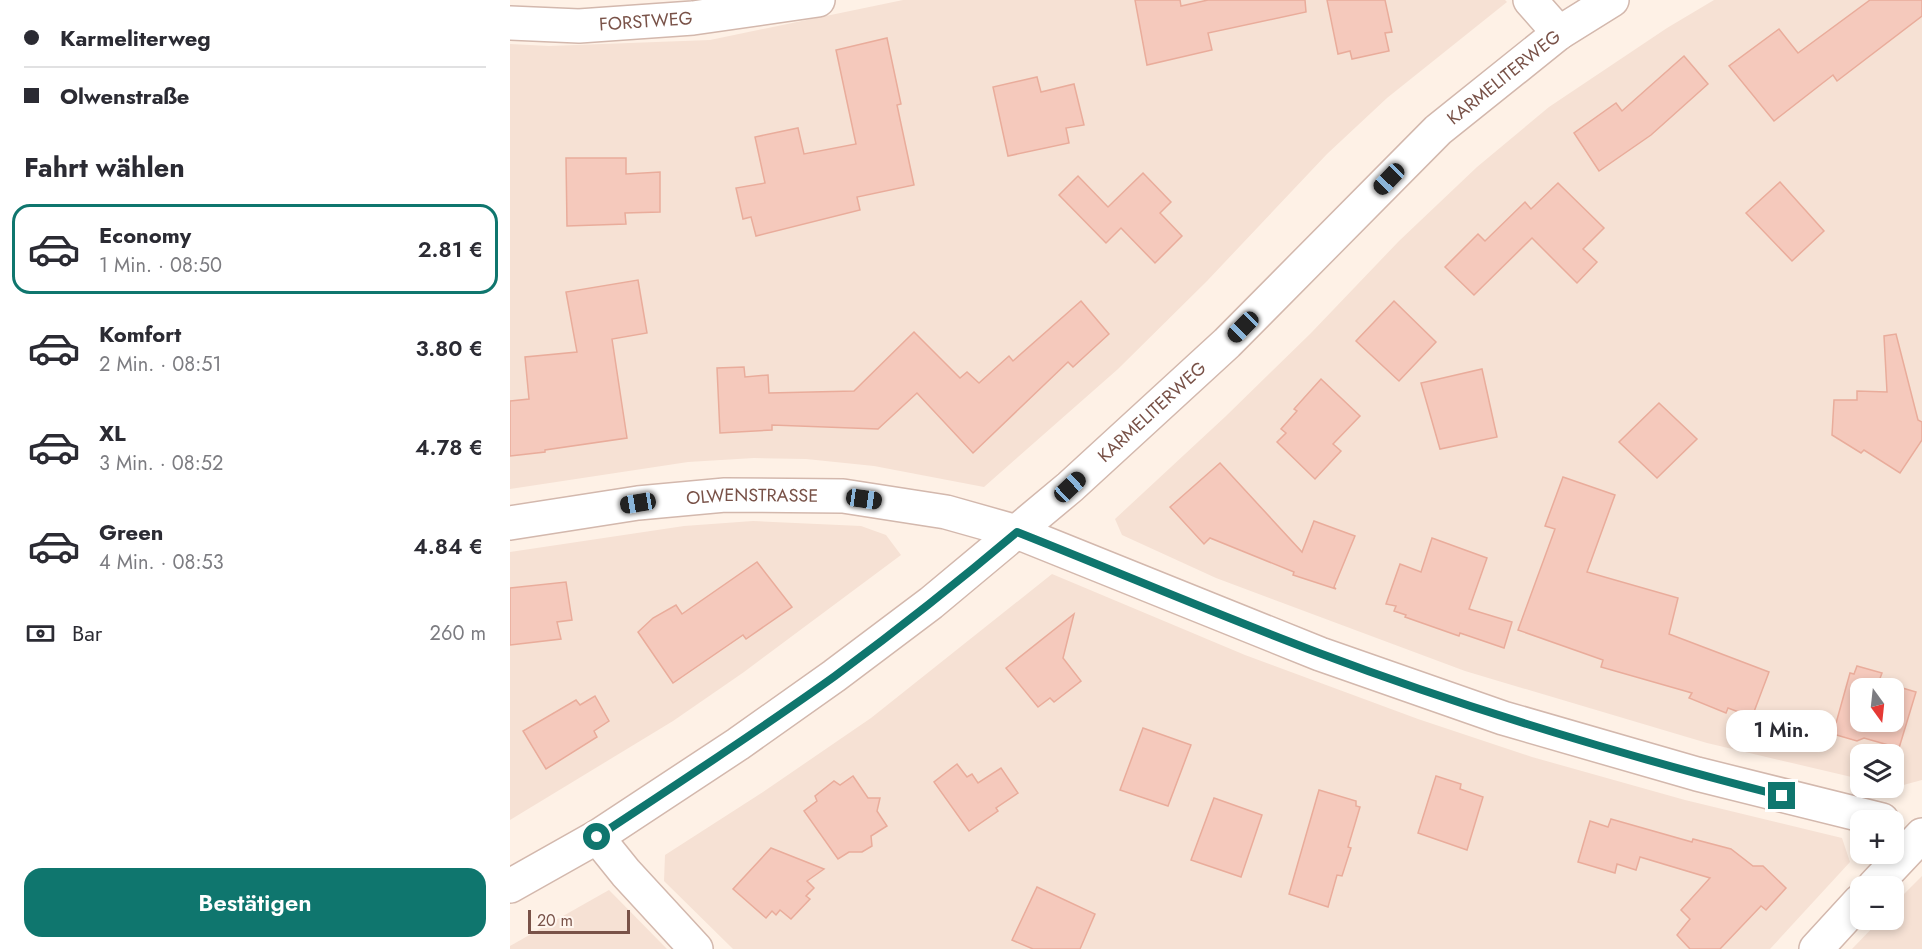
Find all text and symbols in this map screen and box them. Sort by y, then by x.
street label: FORSTWEG [598,5,694,38]
text: Karmeliterweg [60,22,211,54]
street label: KARMELITERWEG [1441,24,1566,131]
text: Olwenstraße [60,80,189,112]
text: Fahrt wählen [24,148,185,187]
car [1370,160,1408,198]
text: Economy [99,219,191,251]
icon: car [27,222,81,276]
text: 2.81 € [418,233,483,265]
text: 1 Min. · 08:50 [99,251,222,280]
car [1224,308,1262,346]
text: Komfort [99,318,181,350]
icon: car [27,321,81,375]
text: 3.80 € [415,332,483,364]
text: 2 Min. · 08:51 [99,350,221,379]
street label: KARMELITERWEG [1092,355,1212,469]
text: XL [99,417,126,449]
icon: car [27,420,81,474]
text: 4.78 € [415,431,483,463]
text: 3 Min. · 08:52 [99,449,223,478]
car [1051,468,1089,506]
street label: OLWENSTRASSE [685,482,818,512]
car [845,488,883,510]
car [619,491,657,515]
text: Green [99,516,163,548]
icon: car [27,519,81,573]
text: 4.84 € [413,530,483,562]
text: 4 Min. · 08:53 [99,548,224,577]
icon: cash [24,617,57,650]
text: Bar [72,617,102,649]
text: 260 m [430,619,486,648]
north arrow [1850,678,1904,732]
map controls [1850,678,1904,930]
callout: 1 Min. [1726,709,1838,751]
text: 1 Min. [1753,716,1810,745]
button: layers [1850,744,1904,798]
route end [1768,782,1795,809]
button: + [1850,810,1904,864]
route start [583,823,610,850]
button: Bestätigen [24,868,486,937]
button: − [1850,876,1904,930]
scale bar [528,907,630,934]
text: 20 m [537,909,573,932]

